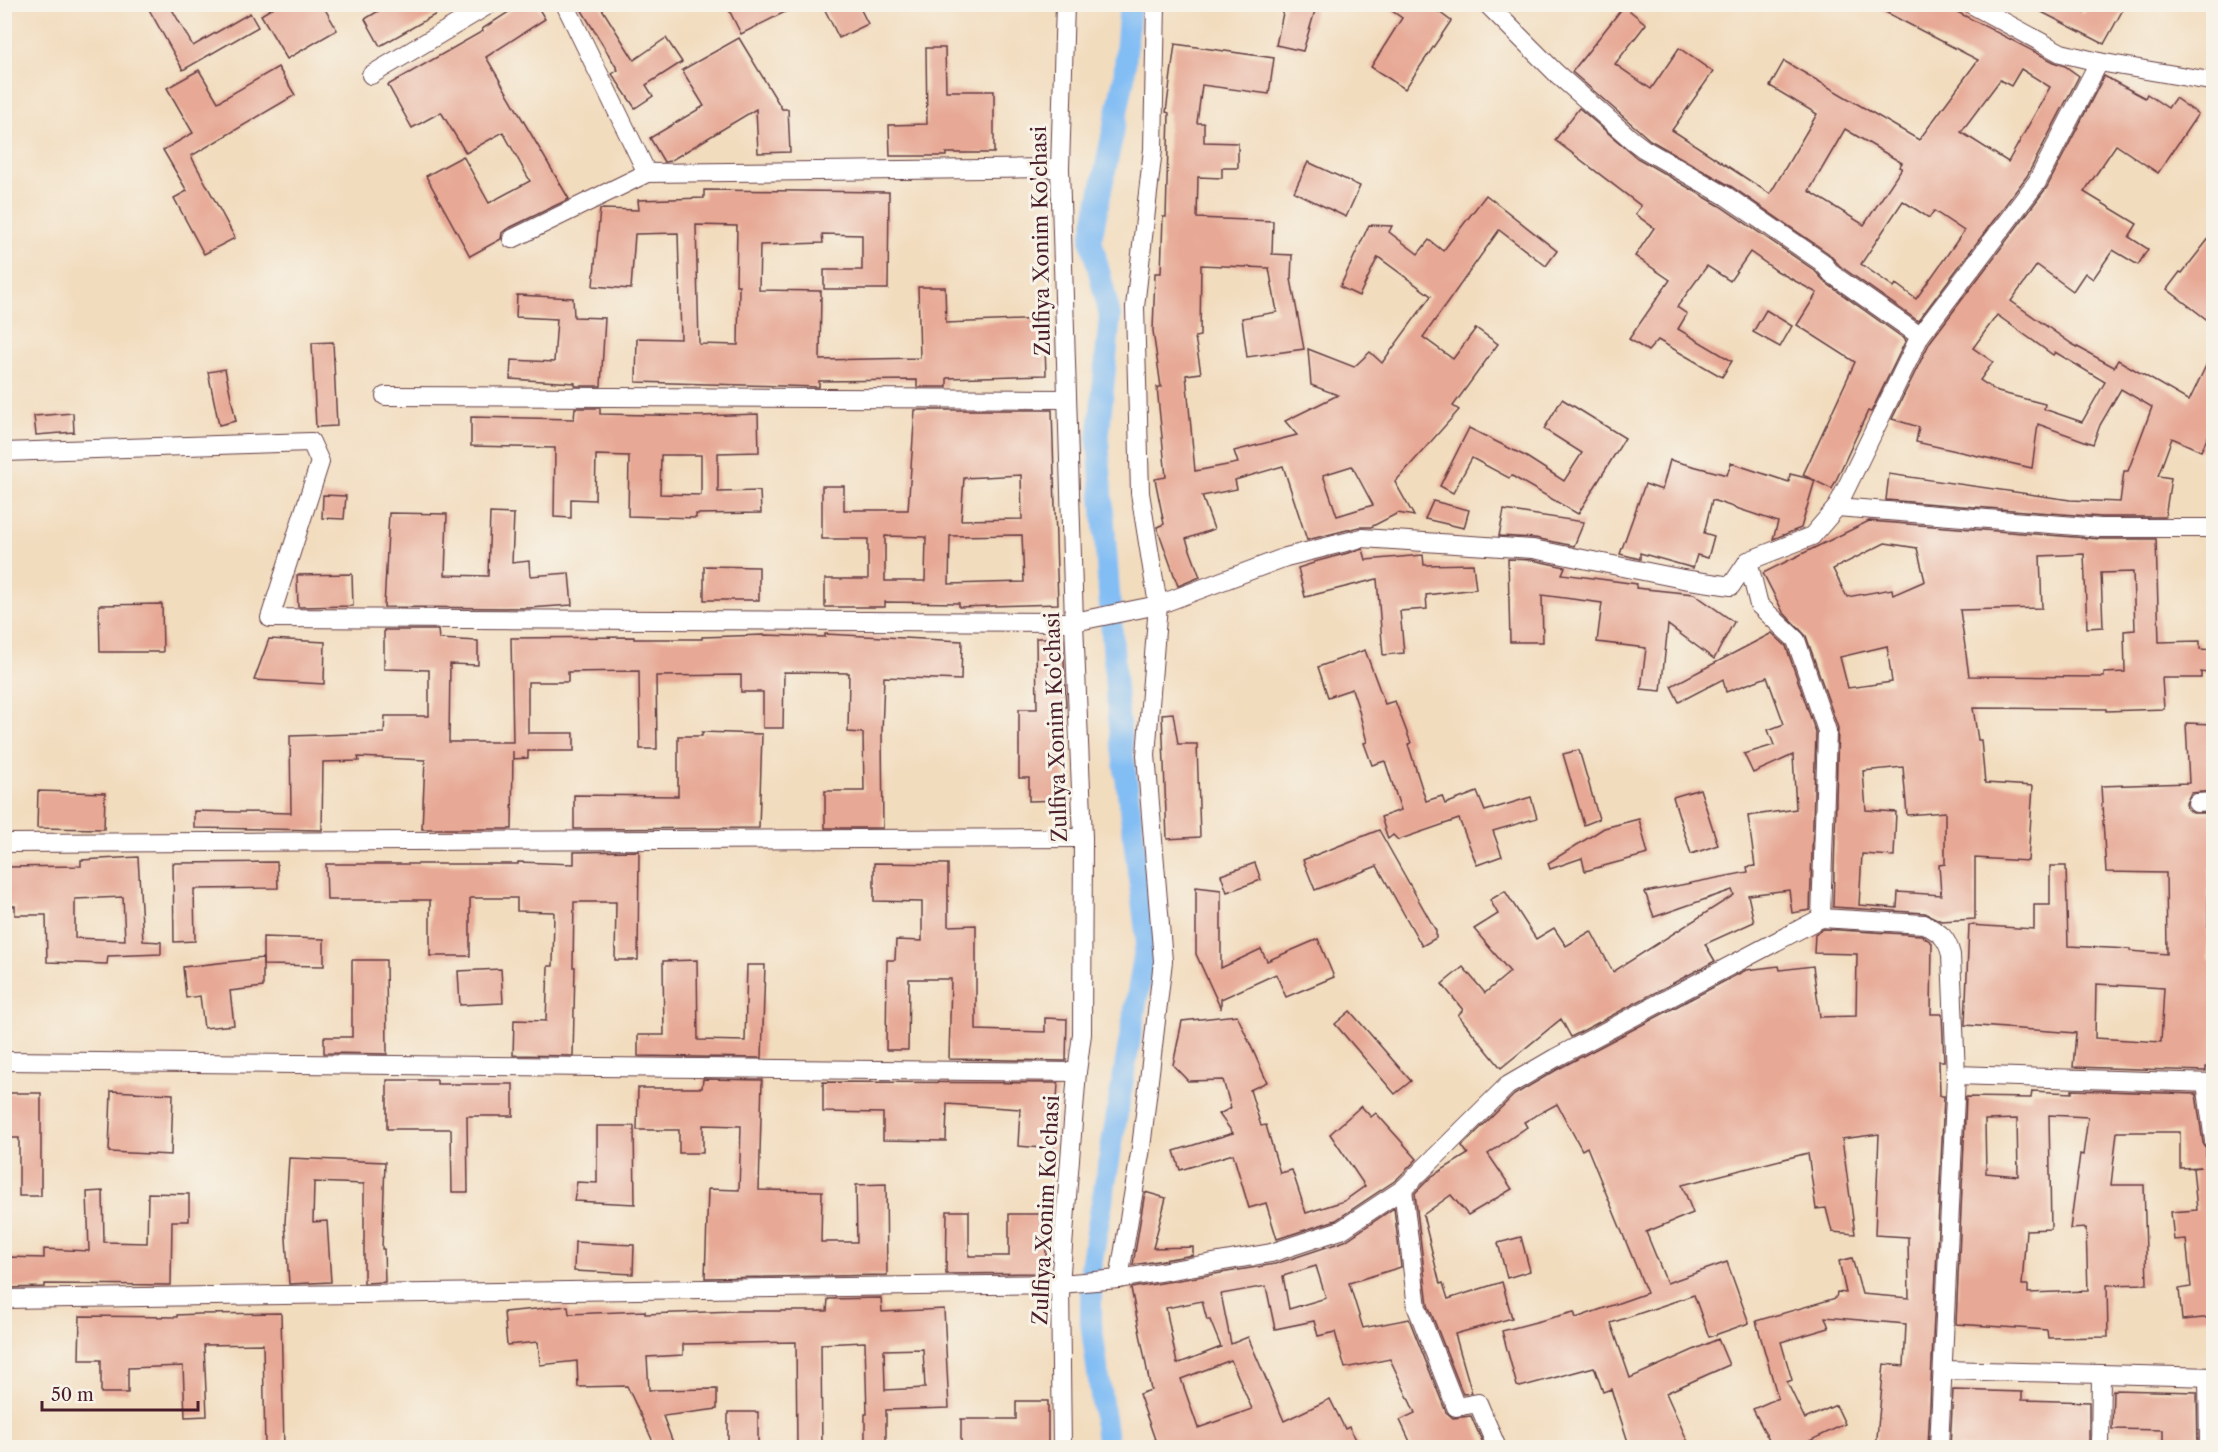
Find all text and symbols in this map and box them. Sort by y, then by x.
street label: Zulfiya Xonim Ko'chasi [1026,126,1055,356]
street label: Zulfiya Xonim Ko'chasi [1039,612,1072,842]
street label: Zulfiya Xonim Ko'chasi [1027,1095,1064,1325]
scale bar [42,1374,198,1412]
text: 50 m [51,1384,94,1406]

